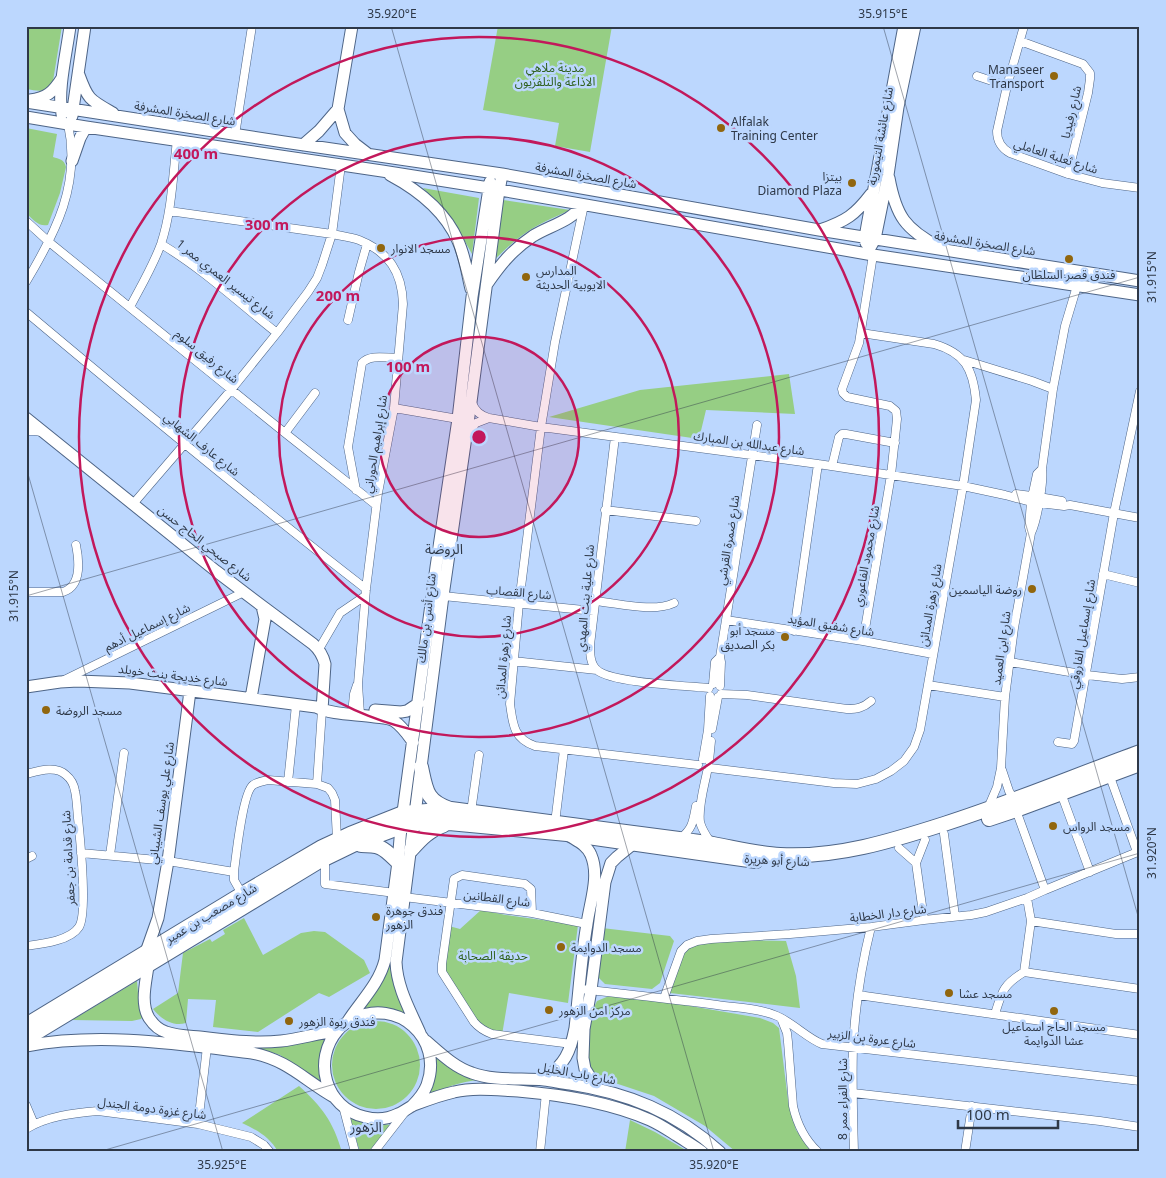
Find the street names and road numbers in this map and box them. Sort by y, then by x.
street label: شارع رفيديا [1057,84,1086,140]
street label: شارع عائشة التيمورية [863,86,898,187]
street label: شارع الصخرة المشرفة [133,97,237,130]
street label: شارع ثعلبة العاملي [1011,134,1100,179]
street label: شارع الصخرة المشرفة [534,158,638,193]
street label: شارع الصخرة المشرفة [933,227,1037,260]
street label: شارع تيسير العمري ممر 1 [172,235,279,324]
street label: شارع رفيق سلوم [171,325,243,388]
street label: شارع إبراهيم الحوراني [359,394,393,495]
street label: شارع عارف الشهابي [159,408,243,481]
street label: شارع عبدالله بن المبارك [692,427,806,460]
street label: شارع ضمرة القرشي [712,494,745,587]
street label: شارع صبحي الحاج حسن [153,501,256,587]
street label: شارع محمود الفاعوري [849,504,885,608]
street label: شارع علية بنت المهدي [572,544,600,653]
street label: شارع زهرة المدائن [914,562,947,648]
street label: شارع أنس بن مالك [412,572,441,664]
street label: شارع إسماعيل الفاروقي [1065,578,1101,690]
street label: شارع القصاب [486,581,552,604]
street label: شارع إسماعيل أدهم [101,599,193,656]
street label: شارع شفيق المؤيد [786,610,876,641]
street label: شارع ابن العميد [987,610,1016,686]
street label: شارع زهرة المدائن [491,615,516,700]
street label: شارع خديجة بنت خويلد [117,660,229,691]
street label: شارع علي يوسف الشيباني [144,741,180,866]
street label: شارع قدامة بن جعفر [57,810,80,907]
street label: شارع أبو هريرة [744,850,810,871]
street label: شارع مصعب بن عمير [161,879,260,948]
street label: شارع القطانين [463,885,531,912]
street label: شارع دار الخطابة [849,900,928,927]
street label: شارع عروة بن الزبير [826,1024,917,1053]
street label: شارع باب الخليل [537,1058,617,1089]
street label: شارع الفراء ممر 8 [834,1058,852,1140]
street label: شارع غزوة دومة الجندل [97,1093,207,1124]

